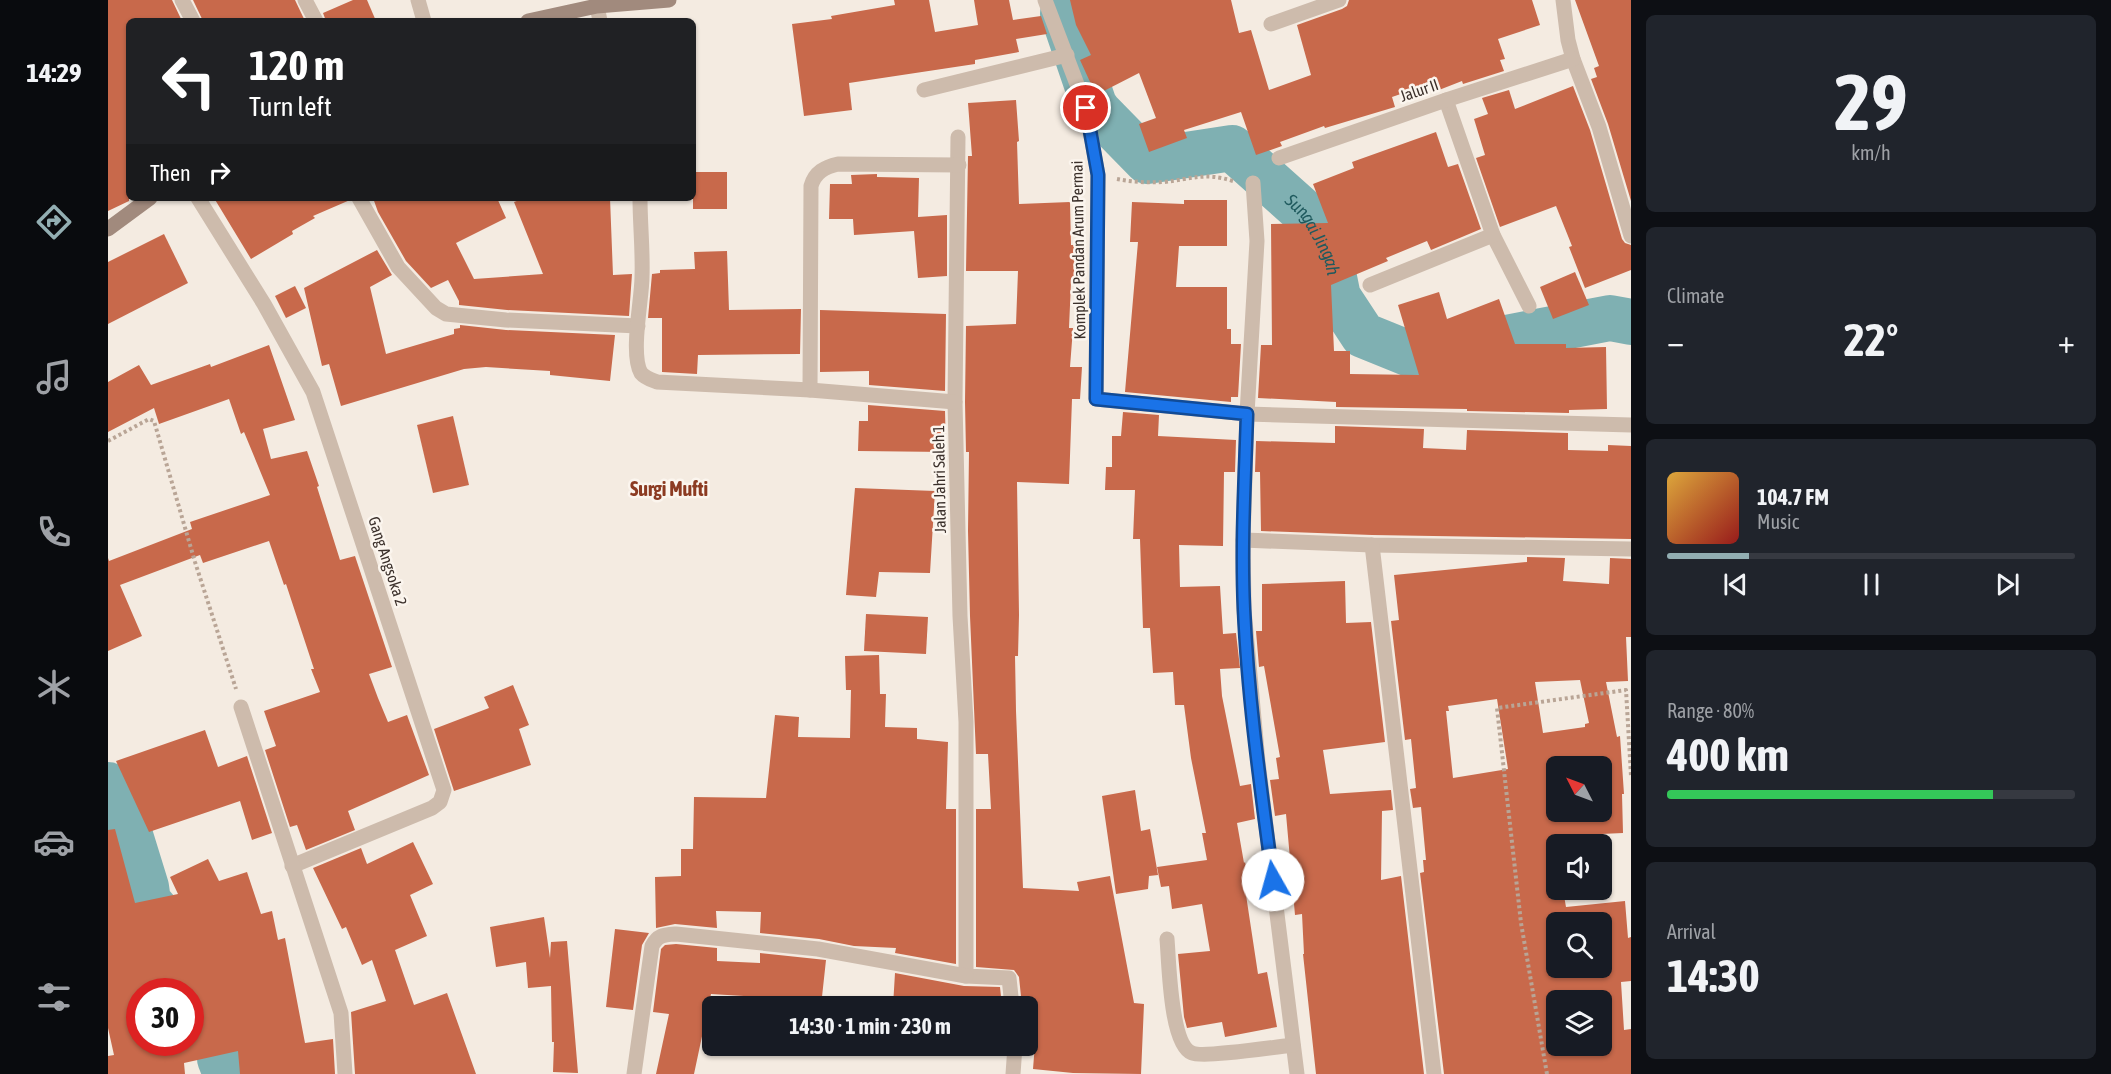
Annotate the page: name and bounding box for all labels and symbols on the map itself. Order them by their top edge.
street label: Jalur II [1397,75,1441,105]
pin [1060,82,1111,133]
street label: Komplek Pandan Arum Permai [1067,160,1090,340]
water label: Sungai Jingah [1280,189,1344,277]
street label: Jalan Jahri Saleh 1 [929,425,949,533]
district label: Surgi Mufti [630,477,708,500]
street label: Gang Angsoka 2 [364,514,411,608]
north arrow [1546,756,1612,822]
position arrow [1241,848,1305,912]
speed limit sign: 30 [126,978,204,1056]

